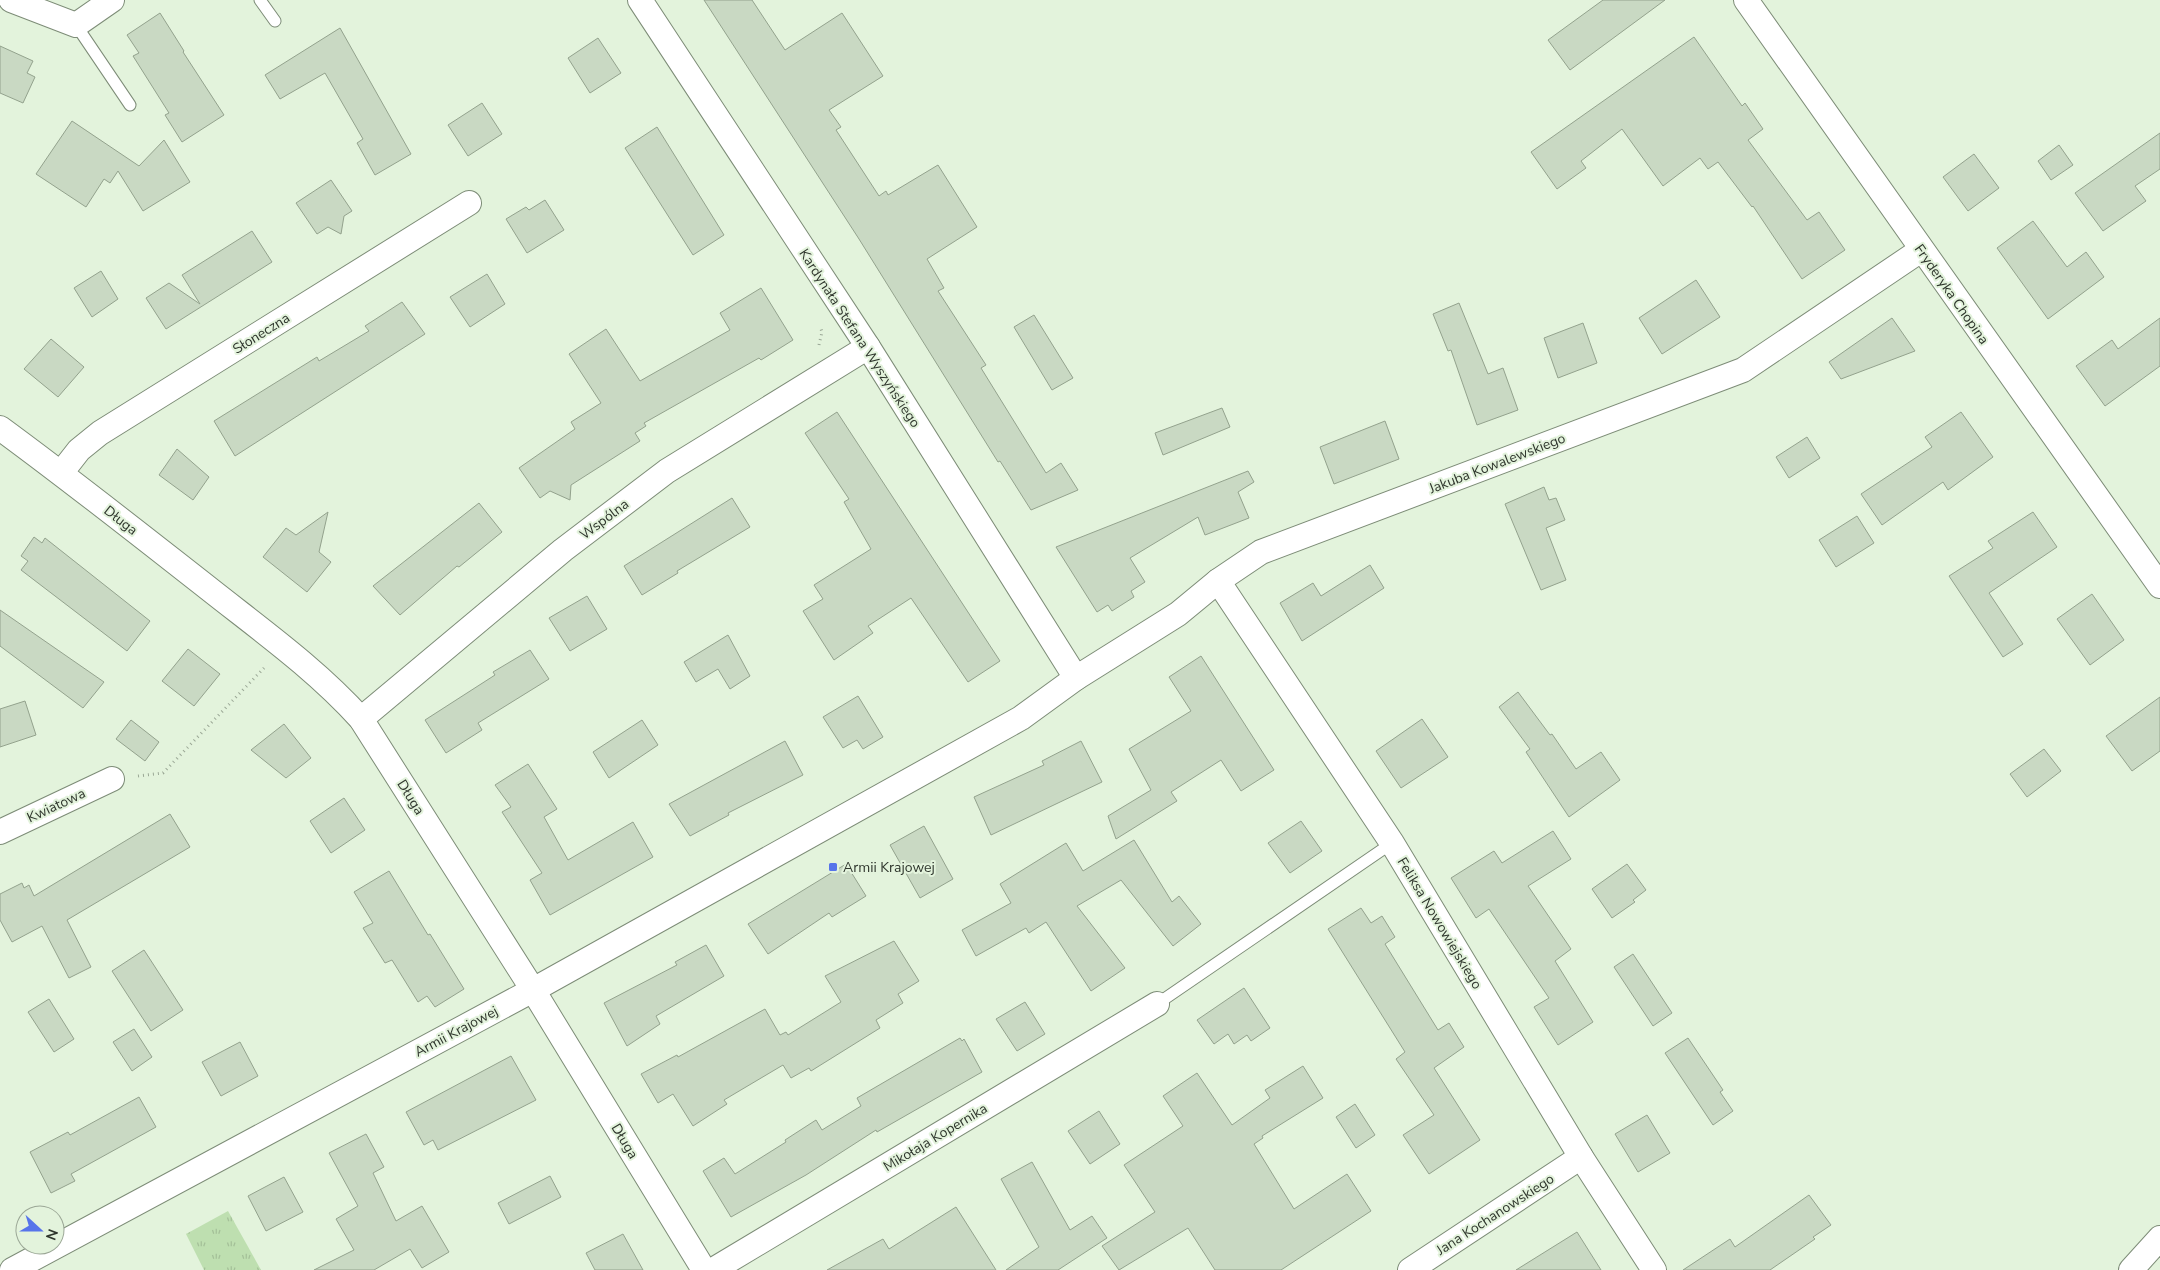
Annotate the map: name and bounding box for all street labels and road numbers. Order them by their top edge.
street label: Fryderyka Chopina [1910,240,1993,348]
street label: Kardynała Stefana Wyszyńskiego [795,245,925,431]
street label: Słoneczna [229,308,294,358]
street label: Jakuba Kowalewskiego [1425,429,1568,499]
street label: Wspólna [576,495,633,544]
street label: Długa [100,501,142,540]
street label: Długa [392,776,429,818]
street label: Kwiatowa [24,784,88,827]
street label: Feliksa Nowowiejskiego [1393,854,1487,993]
street label: Armii Krajowej [411,1001,501,1061]
street label: Mikołaja Kopernika [880,1099,991,1176]
street label: Długa [607,1120,643,1162]
street label: Jana Kochanowskiego [1432,1169,1558,1260]

